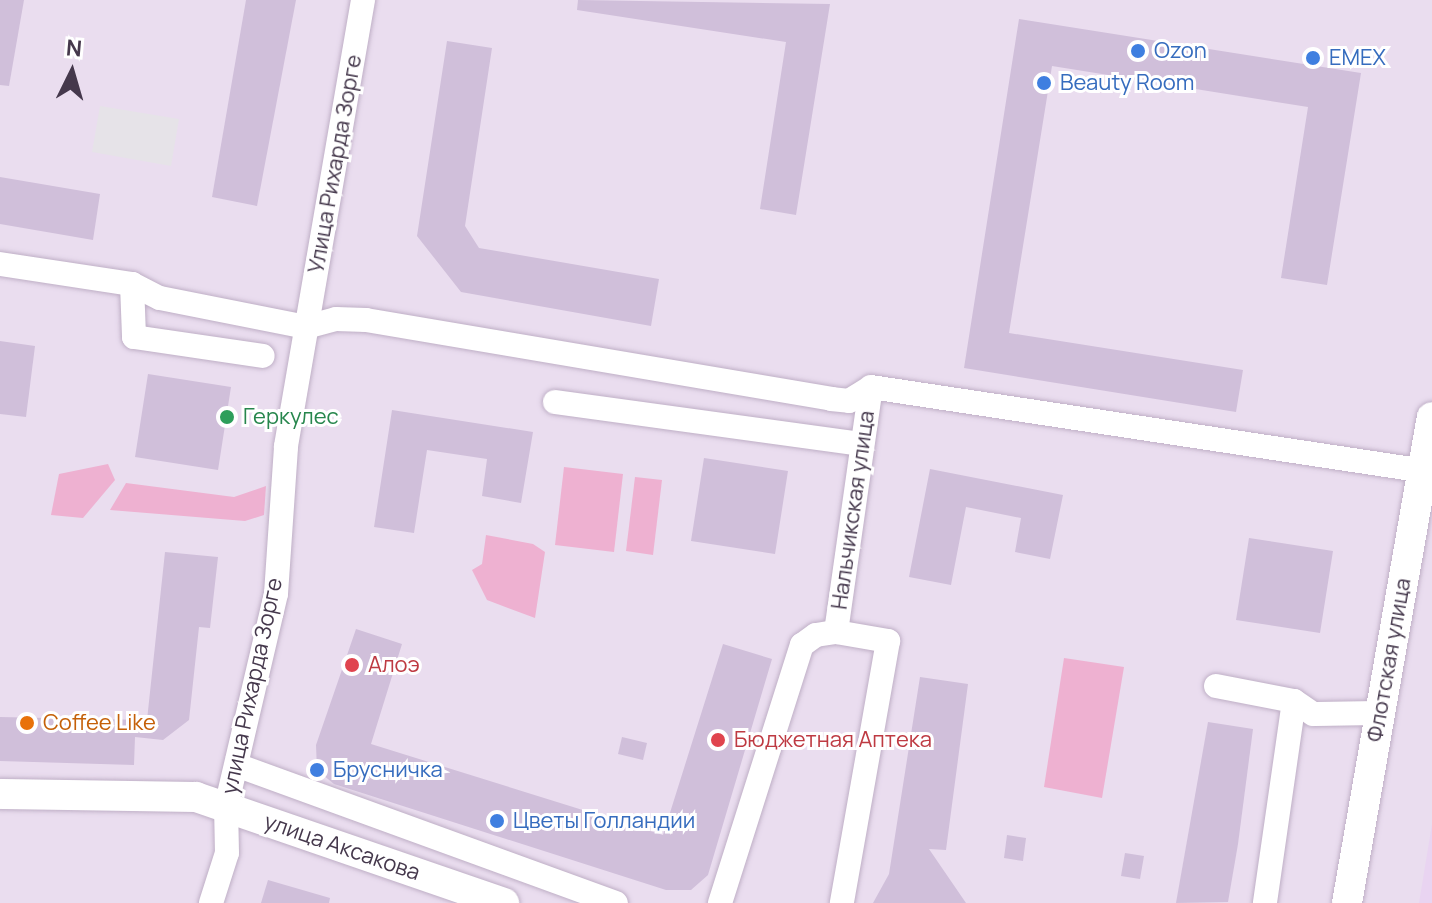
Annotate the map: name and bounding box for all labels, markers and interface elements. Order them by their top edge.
north arrow [32,32,112,112]
text: N [65,32,83,64]
place label: Ozon [1154,38,1207,64]
marker: Ozon [1129,42,1147,60]
place label: EMEX [1329,45,1386,71]
marker: EMEX [1304,49,1322,67]
street label: Улица Рихарда Зорге [303,53,367,275]
place label: Beauty Room [1060,70,1194,96]
marker: Beauty Room [1035,74,1053,92]
place label: Геркулес [243,404,339,430]
marker: Геркулес [218,408,236,426]
street label: Нальчикская улица [826,409,880,611]
street label: улица Рихарда Зорге [216,575,288,797]
street label: Флотская улица [1362,576,1416,744]
place label: Алоэ [368,652,420,678]
marker: Алоэ [343,656,361,674]
place label: Coffee Like [43,710,156,736]
marker: Coffee Like [18,714,36,732]
place label: Бюджетная Аптека [734,727,932,753]
marker: Бюджетная Аптека [709,731,727,749]
place label: Брусничка [333,757,443,783]
marker: Брусничка [308,761,326,779]
street label: улица Аксакова [261,808,423,886]
place label: Цветы Голландии [513,808,695,834]
marker: Цветы Голландии [488,812,506,830]

